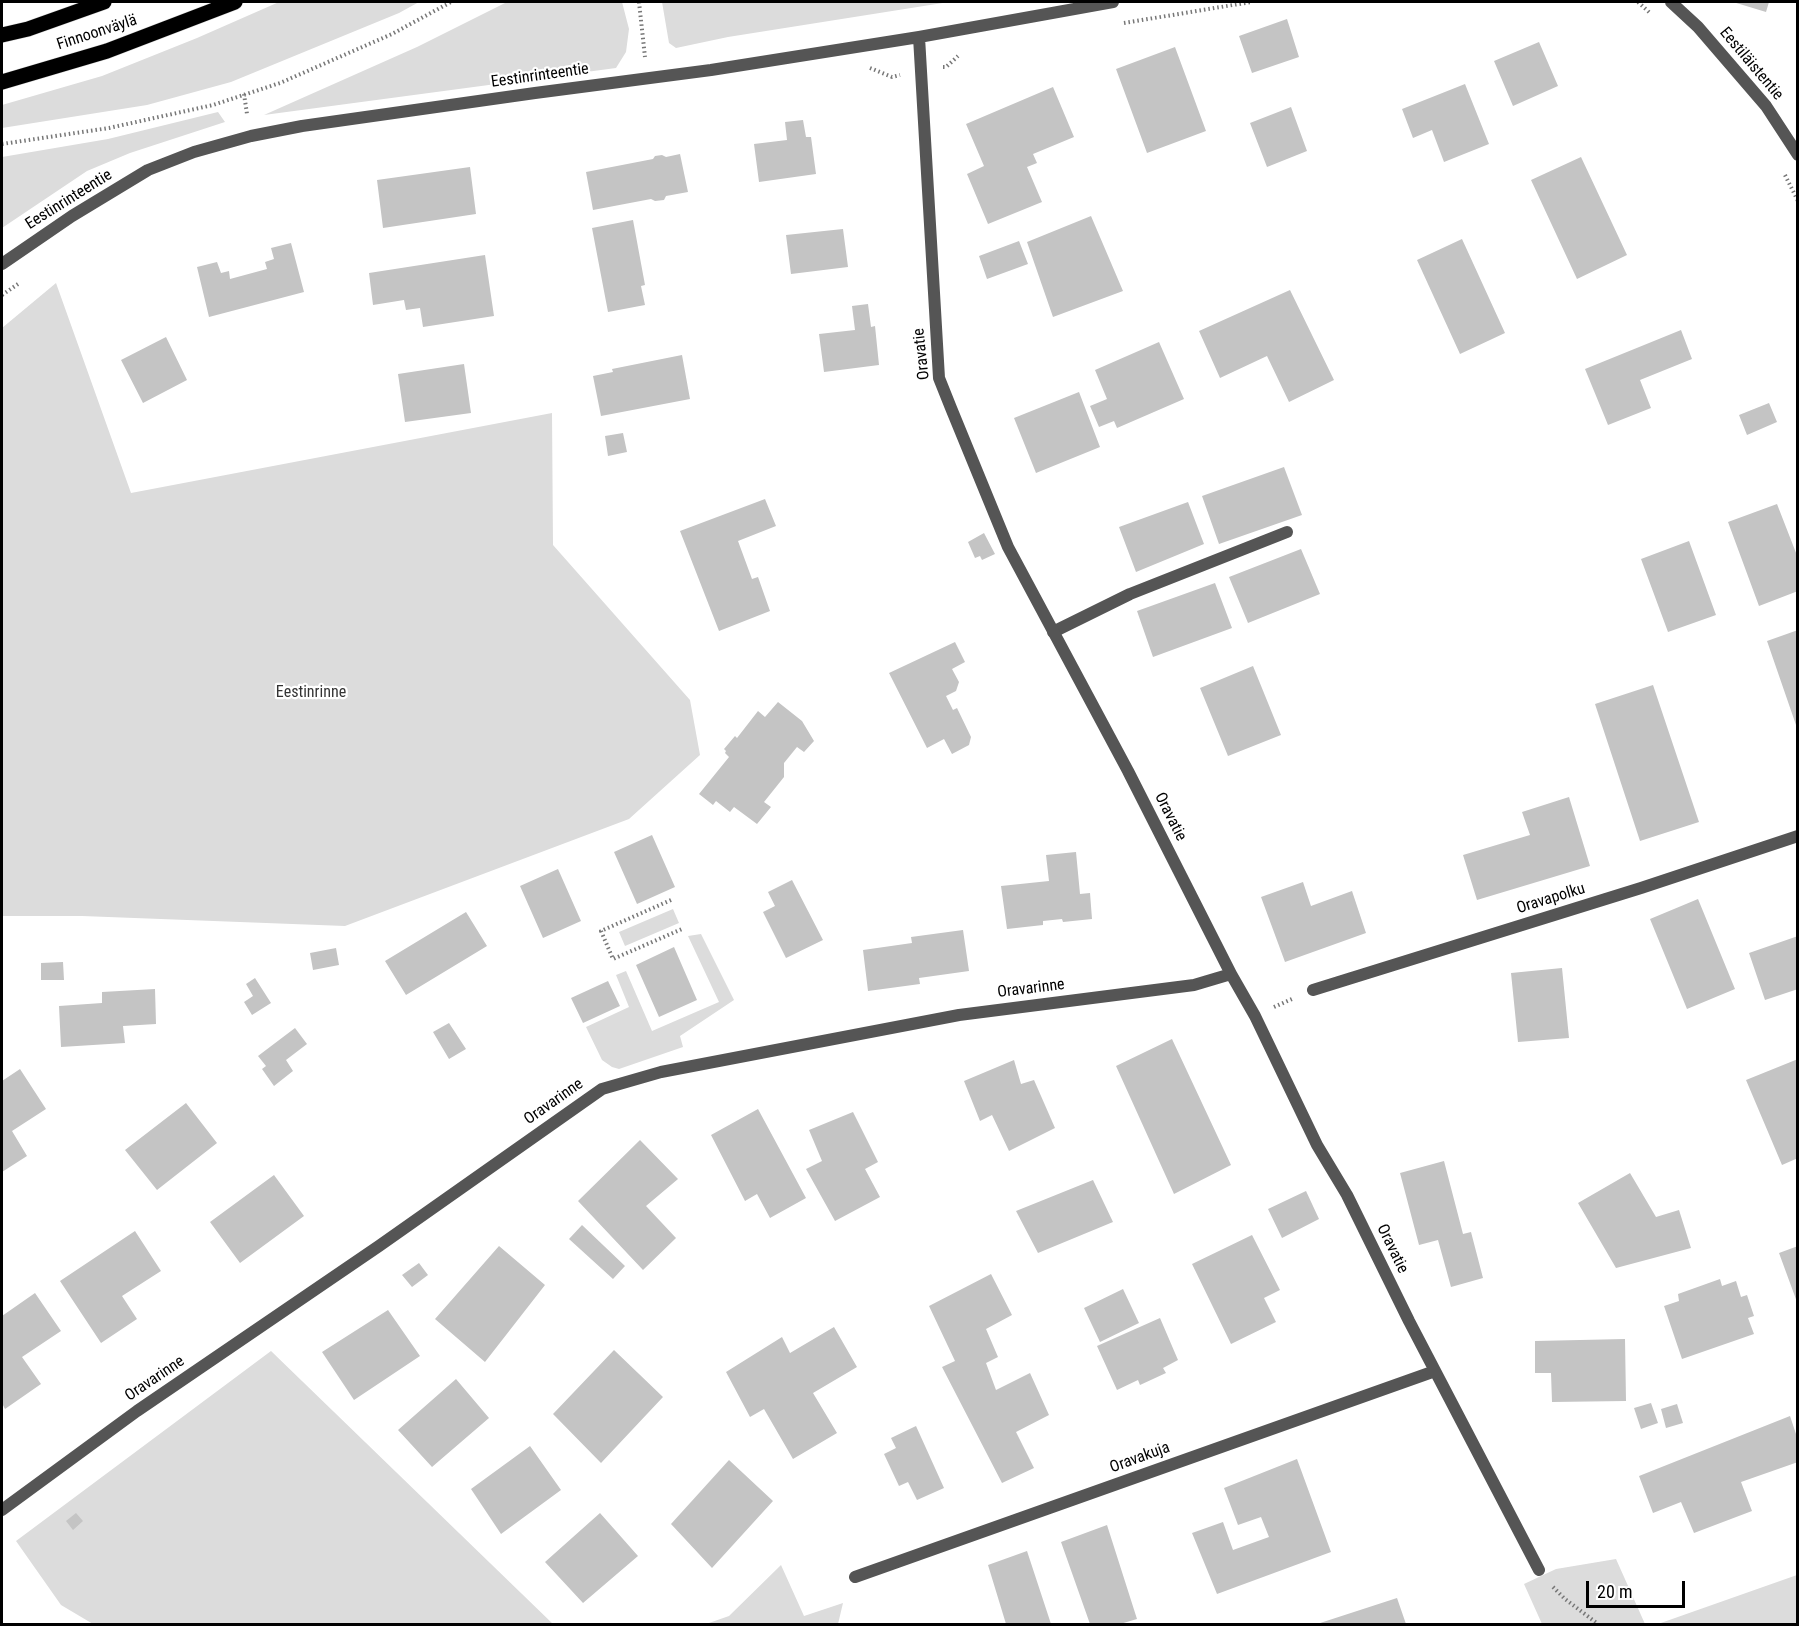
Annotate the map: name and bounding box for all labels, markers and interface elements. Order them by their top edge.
street label: Finnoonväylä [55,11,139,55]
street label: Eestiläistentie [1715,24,1787,104]
street label: Eestinrinteentie [490,60,590,92]
street label: Eestinrinteentie [22,166,116,234]
street label: Oravatie [910,327,934,381]
park label: Eestinrinne [276,683,346,703]
street label: Oravatie [1150,789,1190,845]
street label: Oravapolku [1514,879,1588,919]
street label: Oravarinne [996,975,1066,1003]
street label: Oravarinne [521,1075,587,1129]
street label: Oravatie [1372,1221,1412,1277]
street label: Oravarinne [122,1352,188,1406]
street label: Oravakuja [1107,1438,1173,1478]
scale bar [1589,1569,1688,1607]
text: 20 m [1597,1581,1632,1602]

